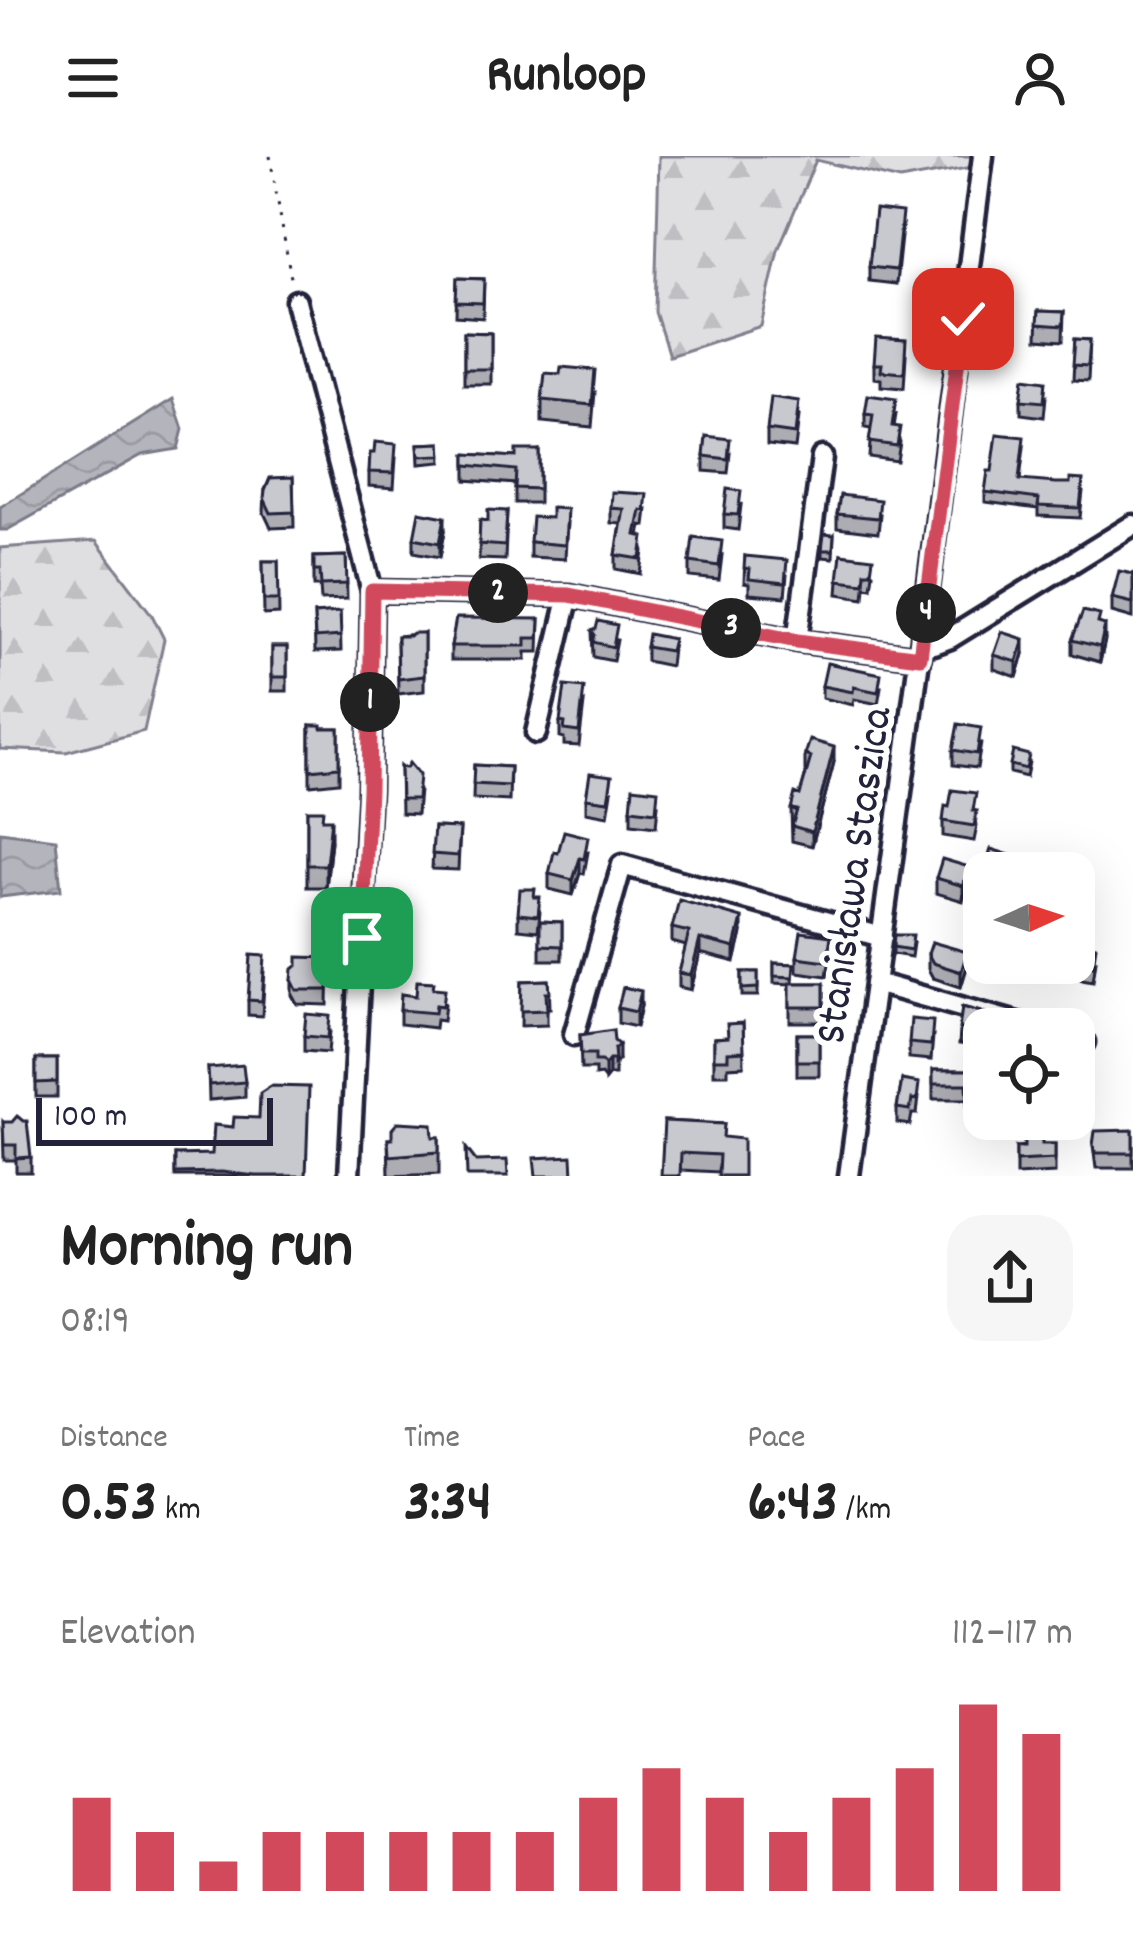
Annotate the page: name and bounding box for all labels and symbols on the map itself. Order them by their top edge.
pin [912,268,1014,370]
pin: 2 [468,563,528,623]
pin: 4 [896,583,956,643]
pin: 3 [701,598,761,658]
pin: 1 [340,672,400,732]
street label: Stanisława Staszica [802,703,912,1048]
north arrow [963,852,1095,984]
pin [311,887,413,989]
scale bar [36,1092,273,1145]

